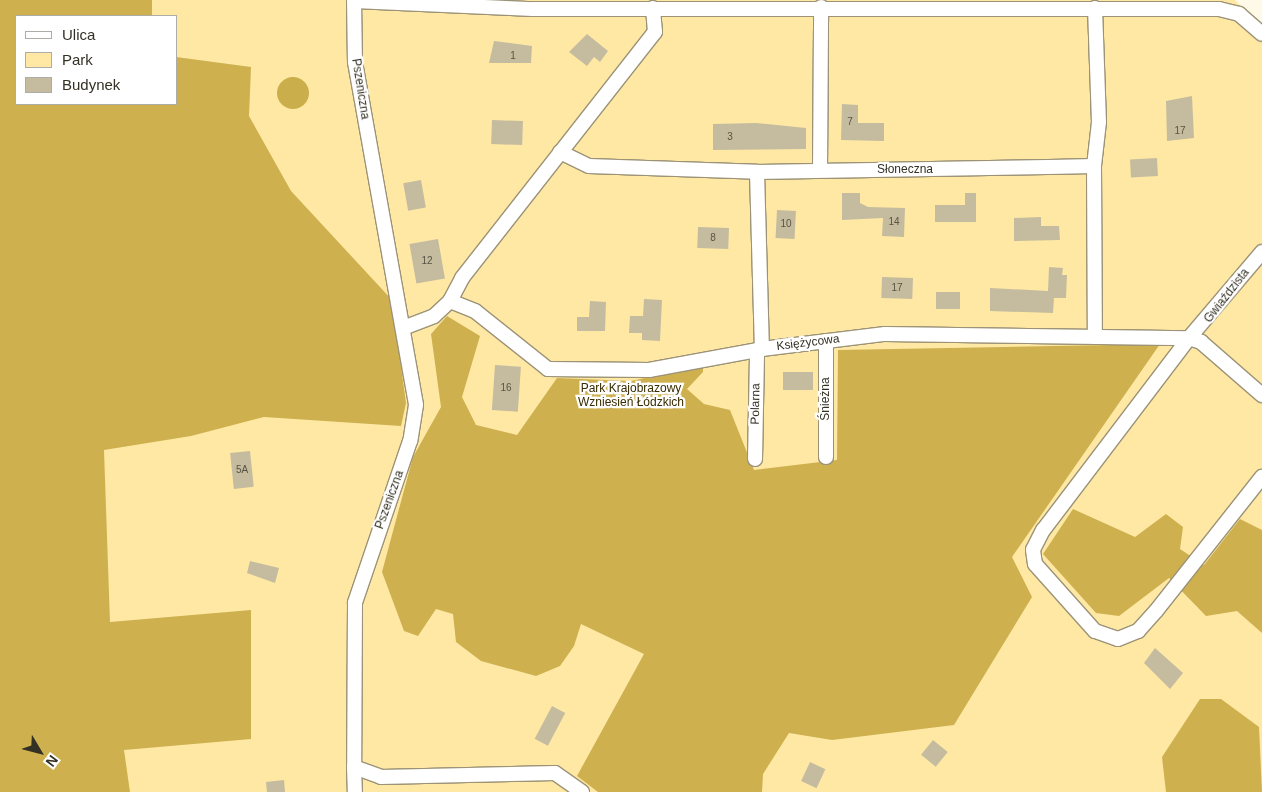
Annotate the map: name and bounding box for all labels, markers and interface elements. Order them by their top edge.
legend [15,15,178,105]
text: Ulica [62,26,95,43]
house number: 1 [510,50,516,62]
text: Park [62,51,93,68]
street label: Pszeniczna [348,58,372,120]
text: Budynek [62,76,120,93]
house number: 7 [847,116,853,128]
house number: 17 [1174,125,1186,137]
house number: 3 [727,131,733,143]
street label: Słoneczna [877,163,933,177]
house number: 14 [888,216,900,228]
house number: 10 [780,218,792,230]
house number: 8 [710,232,716,244]
house number: 12 [421,255,433,267]
street label: Gwiaździsta [1201,266,1253,326]
house number: 17 [891,282,903,294]
street label: Księżycowa [776,332,840,354]
street label: Śnieżna [819,377,833,421]
house number: 16 [500,382,512,394]
park label: Park Krajobrazowy Wzniesień Łódzkich [578,382,684,410]
street label: Polarna [748,383,764,425]
house number: 5A [236,464,248,476]
street label: Pszeniczna [373,469,407,531]
north arrow [15,727,65,777]
text: N [43,752,61,770]

